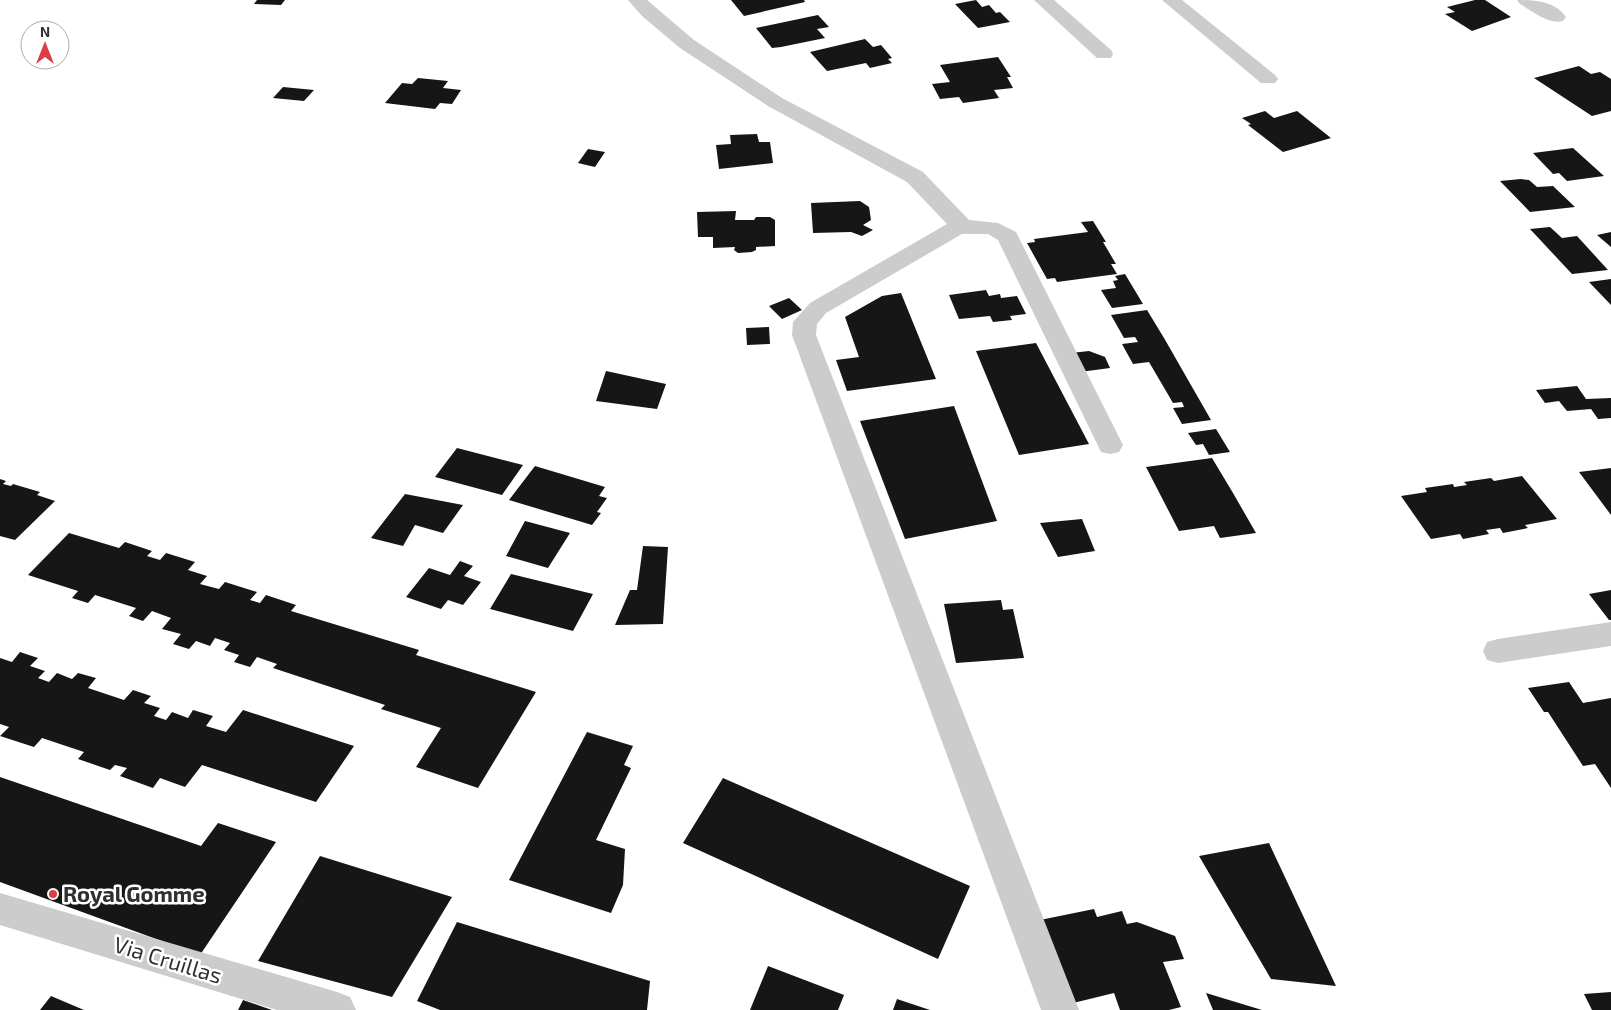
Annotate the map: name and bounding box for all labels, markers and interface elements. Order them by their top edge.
north arrow [20,20,70,70]
text: N [40,23,50,40]
place label: Royal Gomme [63,880,205,907]
marker: Royal Gomme [47,888,59,900]
street label: Via Cruillas [111,930,225,988]

